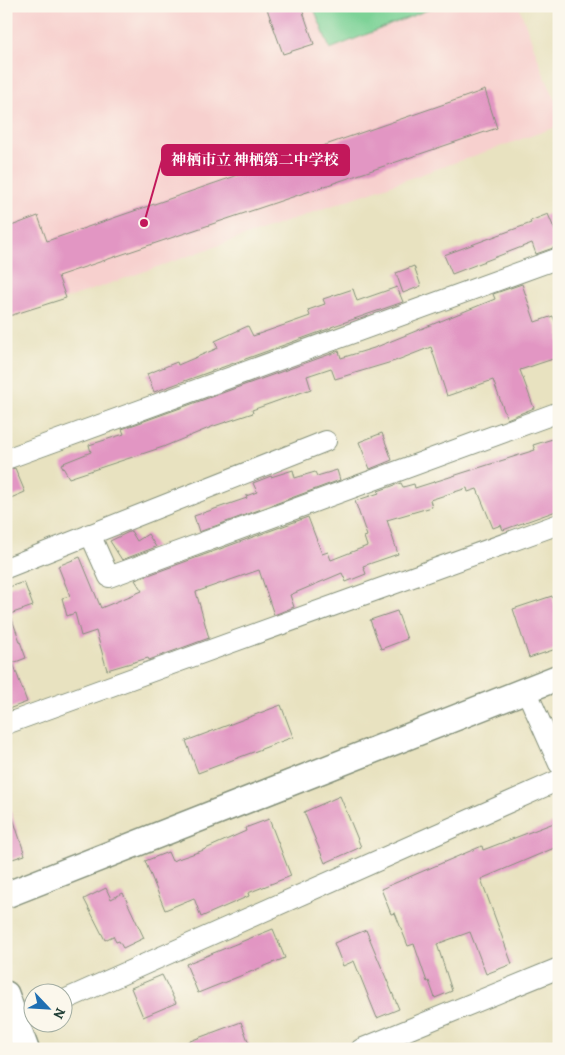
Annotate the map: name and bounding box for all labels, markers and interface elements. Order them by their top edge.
callout: 神栖市立 神栖第二中学校 [162,145,349,175]
text: 神栖市立 神栖第二中学校 [171,150,339,170]
north arrow [22,982,72,1032]
text: N [49,1005,70,1022]

